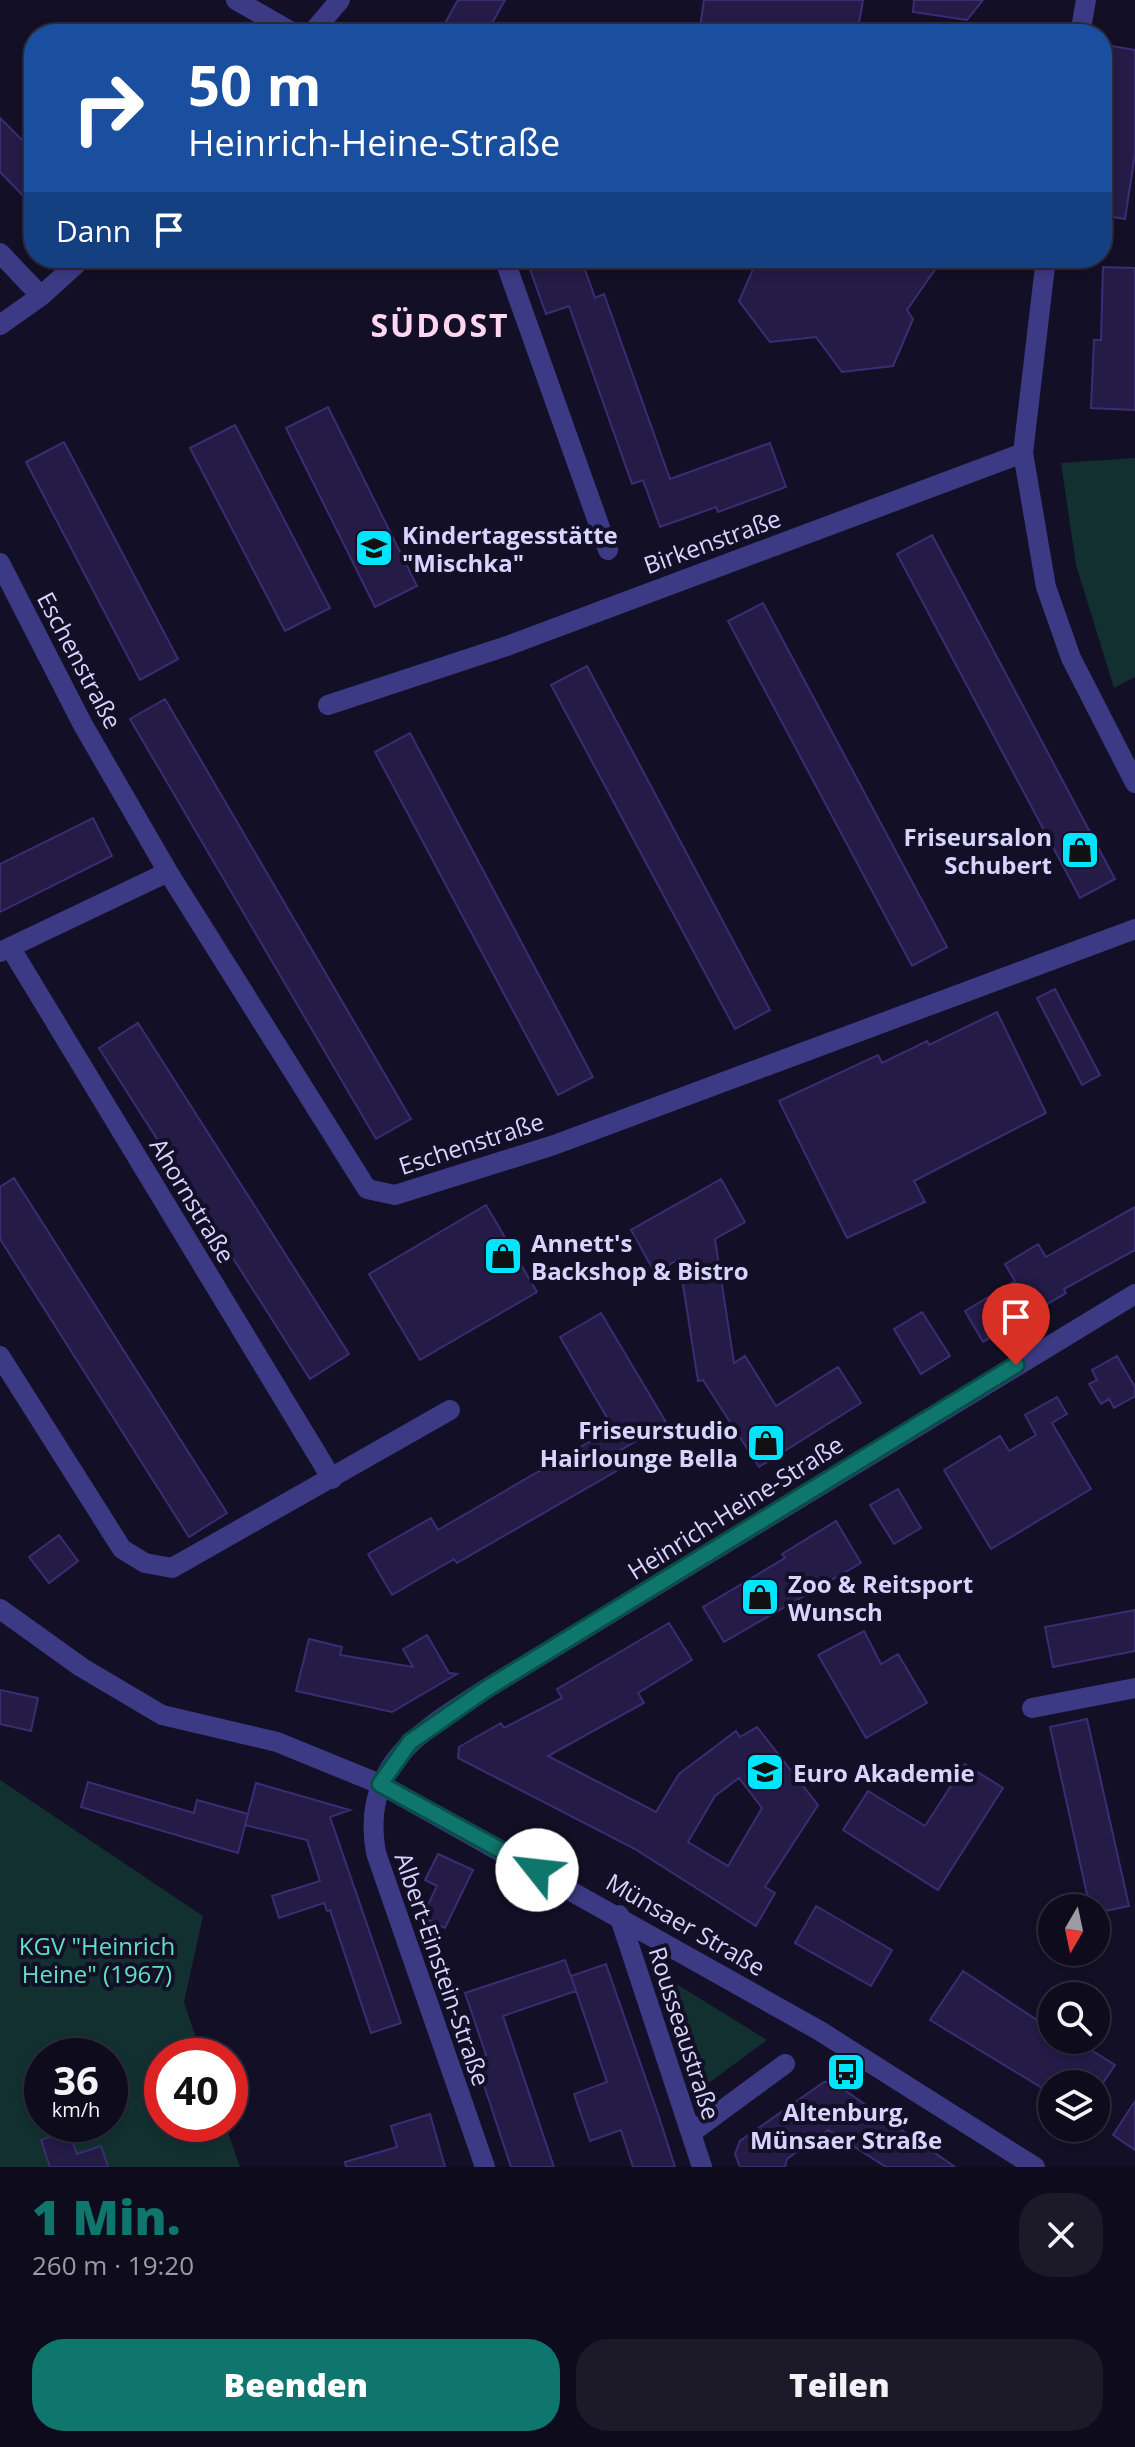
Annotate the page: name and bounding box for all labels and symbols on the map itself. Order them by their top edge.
district label: SÜDOST [370,303,510,346]
street label: Birkenstraße [639,501,785,581]
place label: Kindertagesstätte "Mischka" [402,518,618,579]
school or university icon: Kindertagesstätte "Mischka" [353,527,395,569]
street label: Eschenstraße [30,586,130,734]
place label: Friseursalon Schubert [903,820,1052,881]
shop icon: Friseursalon Schubert [1059,829,1101,871]
street label: Eschenstraße [394,1104,548,1182]
street label: Ahornstraße [143,1131,243,1269]
place label: Annett's Backshop & Bistro [531,1226,749,1287]
shop icon: Annett's Backshop & Bistro [482,1235,524,1277]
pin [982,1283,1050,1365]
place label: Friseurstudio Hairlounge Bella [540,1413,738,1474]
shop icon: Friseurstudio Hairlounge Bella [745,1422,787,1464]
street label: Heinrich-Heine-Straße [621,1427,849,1587]
place label: Zoo & Reitsport Wunsch [788,1567,973,1628]
shop icon: Zoo & Reitsport Wunsch [739,1576,781,1618]
school or university icon: Euro Akademie [744,1751,786,1793]
place label: Euro Akademie [793,1756,975,1789]
position arrow [495,1828,579,1912]
street label: Albert-Einstein-Straße [388,1848,498,2090]
street label: Münsaer Straße [600,1865,772,1983]
north arrow [1038,1894,1110,1966]
park label: KGV "Heinrich Heine" (1967) [19,1929,175,1990]
street label: Rousseaustraße [642,1942,728,2124]
speed limit sign: 40 [144,2038,248,2142]
bus stop icon: Altenburg, Münsaer Straße [825,2051,867,2093]
place label: Altenburg, Münsaer Straße [750,2095,942,2156]

